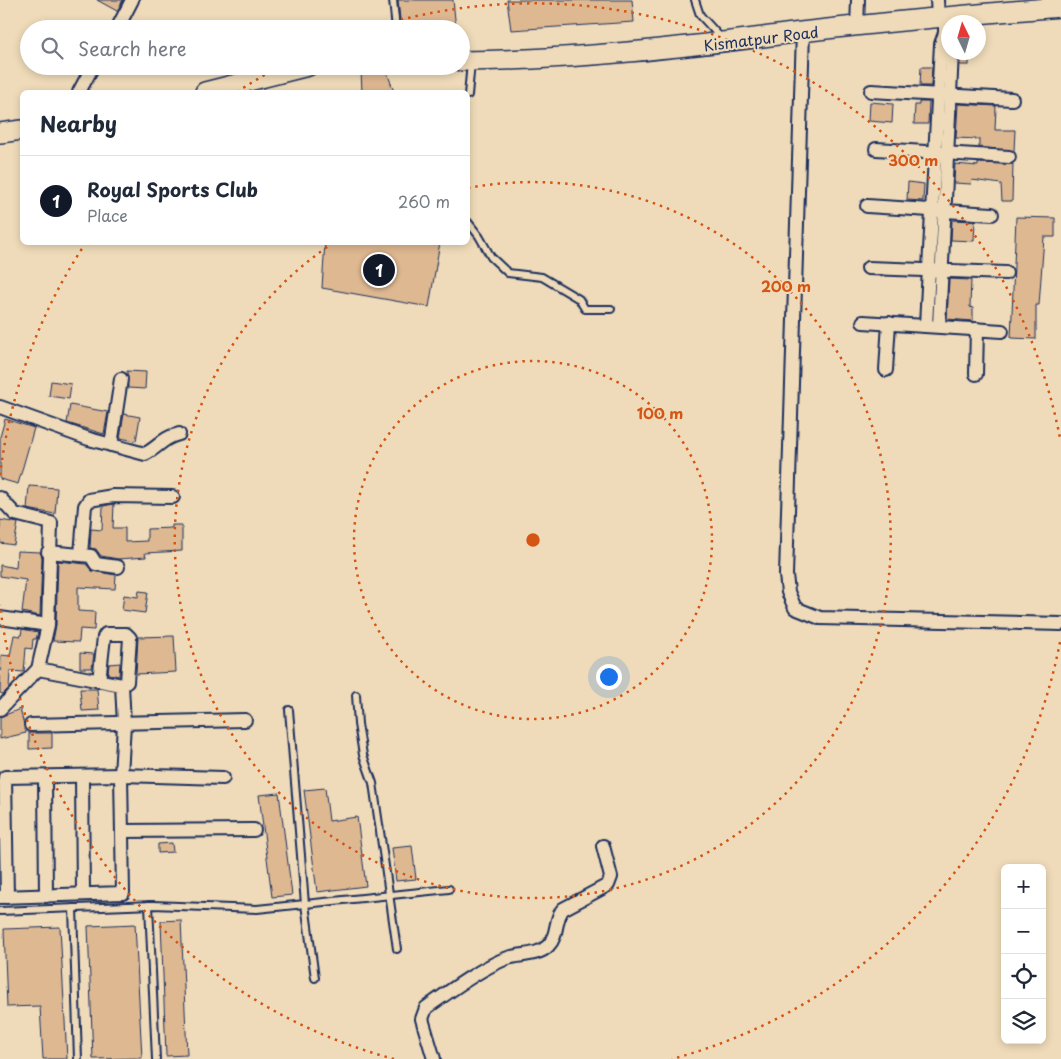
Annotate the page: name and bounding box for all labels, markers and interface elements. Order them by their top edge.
north arrow [941,15,986,60]
search box [20,20,470,75]
street label: Kismatpur Road [702,20,820,56]
icon: search [38,34,66,62]
text: Search here [78,34,187,62]
text: Nearby [40,107,117,139]
text: 300 m [888,148,938,171]
text: Royal Sports Club [87,175,258,203]
text: 1 [52,189,60,213]
text: 260 m [398,189,450,213]
text: Place [87,203,128,227]
pin: 1 [363,251,395,289]
text: 200 m [761,274,811,297]
text: 100 m [637,401,683,424]
centre of rings [524,531,542,549]
your location [596,664,622,690]
map controls [1001,864,1046,1044]
button: + [1001,864,1046,909]
button: − [1001,909,1046,954]
button: locate [1001,954,1046,999]
button: layers [1001,999,1046,1044]

